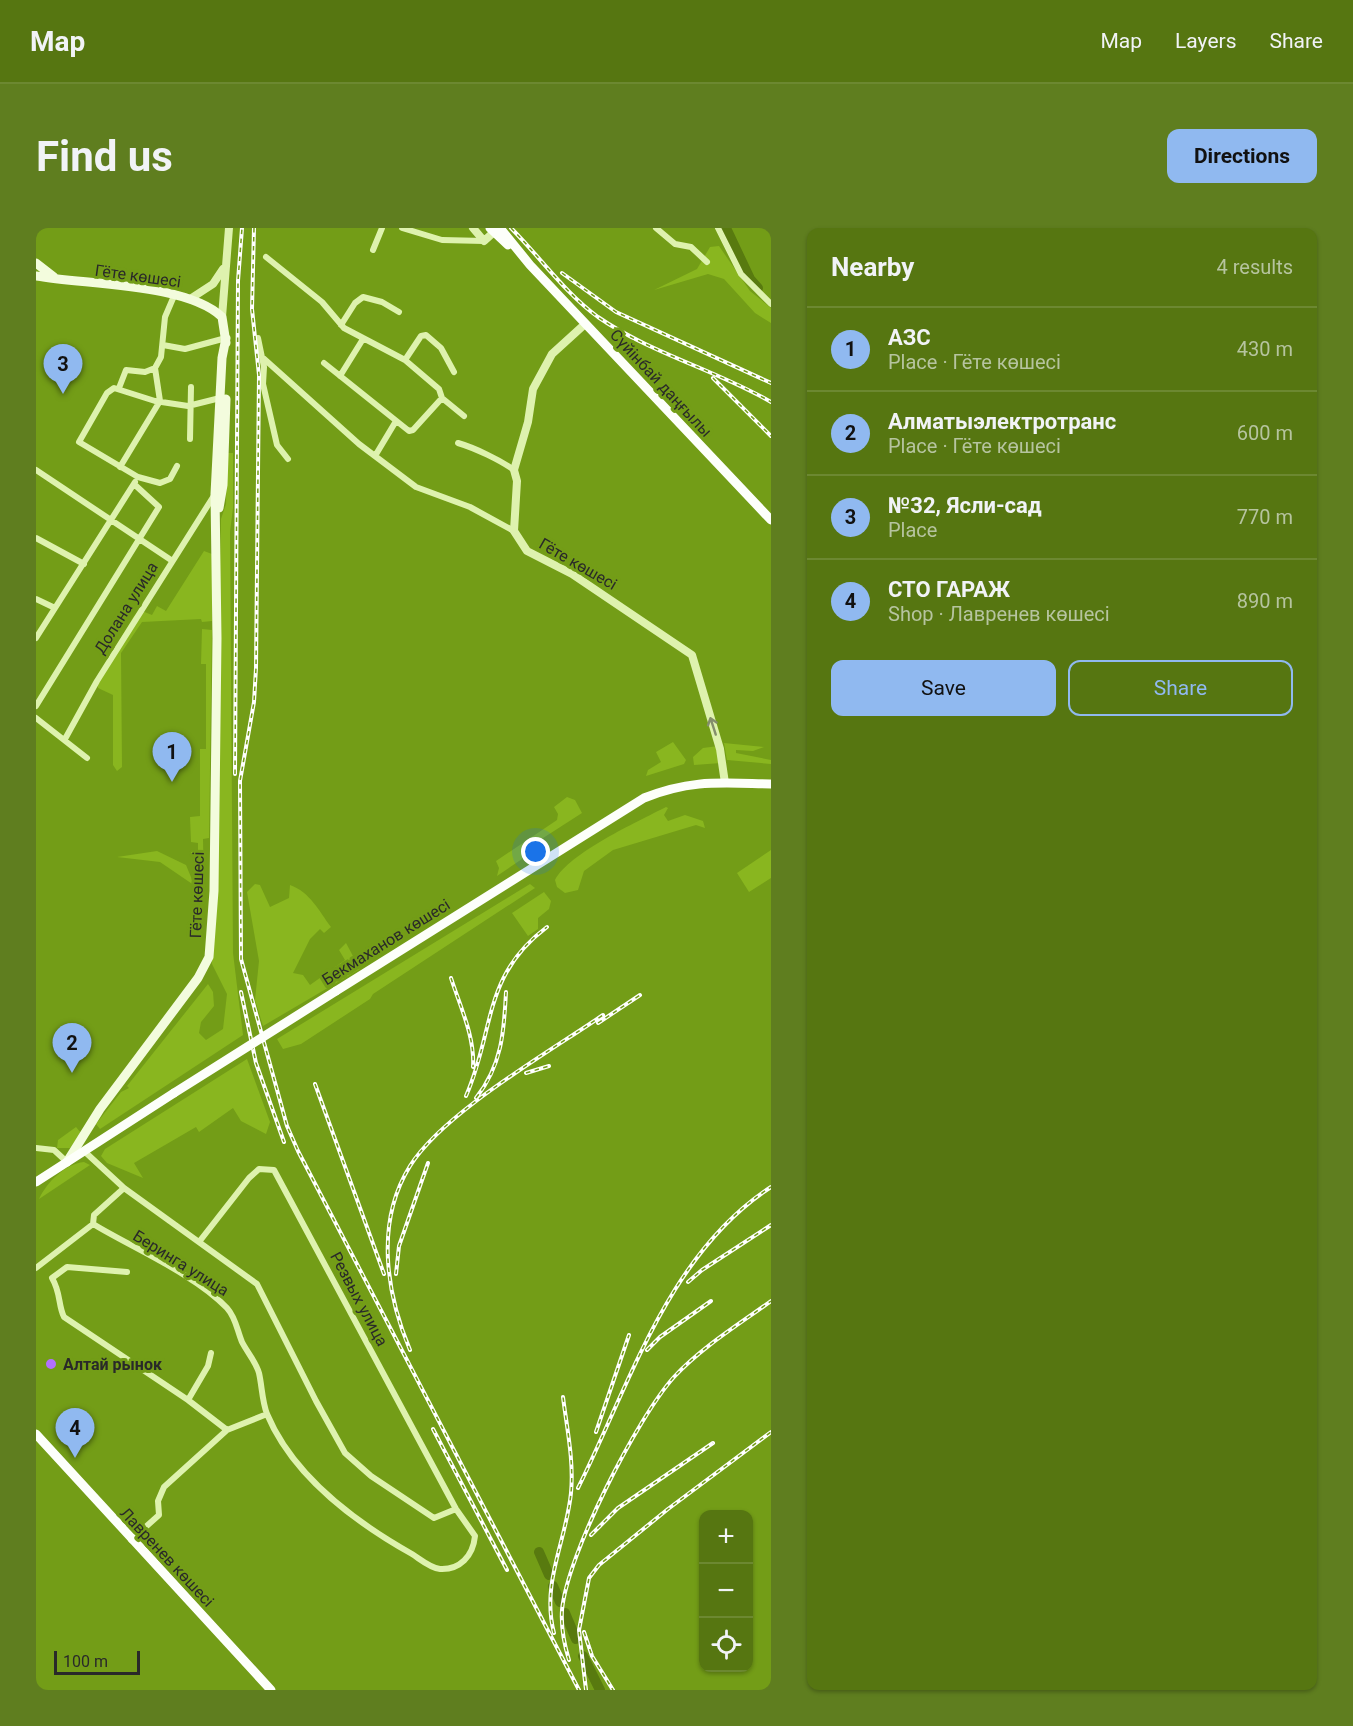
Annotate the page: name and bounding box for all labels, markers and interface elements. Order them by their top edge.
text: Map [30,25,85,58]
text: Map [1100,29,1142,53]
text: Layers [1175,29,1236,53]
text: Share [1269,29,1323,53]
button: Directions [1167,129,1317,183]
text: Find us [36,132,173,181]
text: Nearby [831,252,914,282]
text: 4 results [1217,255,1293,279]
street label: Гёте көшесі [94,261,182,291]
street label: Сүйінбай даңғылы [606,325,716,441]
text: АЗС [888,325,931,350]
text: 1 [845,337,856,361]
text: 430 m [1237,337,1293,361]
pin: 3 [44,344,82,394]
text: Place · Гёте көшесі [888,350,1061,374]
text: Алматыэлектротранс [888,409,1116,434]
text: 2 [845,421,856,445]
text: 600 m [1237,421,1293,445]
text: Place · Гёте көшесі [888,434,1061,458]
text: №32, Ясли-сад [888,493,1042,518]
text: 3 [845,505,856,529]
text: 770 m [1237,505,1293,529]
text: Place [888,518,937,542]
street label: Гёте көшесі [536,534,620,594]
street label: Долана улица [90,559,162,657]
text: СТО ГАРАЖ [888,577,1010,602]
text: 4 [845,589,856,613]
text: 890 m [1237,589,1293,613]
text: Shop · Лавренев көшесі [888,602,1110,626]
button: Save [831,660,1056,716]
button: Share [1068,660,1293,716]
one-way arrow [707,717,718,736]
pin: 1 [152,732,192,782]
your location [521,837,550,866]
street label: Гёте көшесі [186,851,208,939]
street label: Бекмаханов көшесі [319,895,453,989]
pin: 2 [52,1024,92,1073]
street label: Беринга улица [130,1226,232,1300]
street label: Резвых улица [326,1249,392,1349]
place label: Алтай рынок [63,1355,163,1374]
marker: Алтай рынок [44,1357,58,1371]
pin: 4 [56,1408,94,1458]
street label: Лавренев көшесі [116,1503,218,1611]
map controls [699,1510,753,1672]
button: + [699,1510,753,1564]
button: − [699,1564,753,1618]
button: locate [699,1618,753,1672]
scale bar [54,1648,140,1676]
text: 100 m [63,1652,108,1671]

